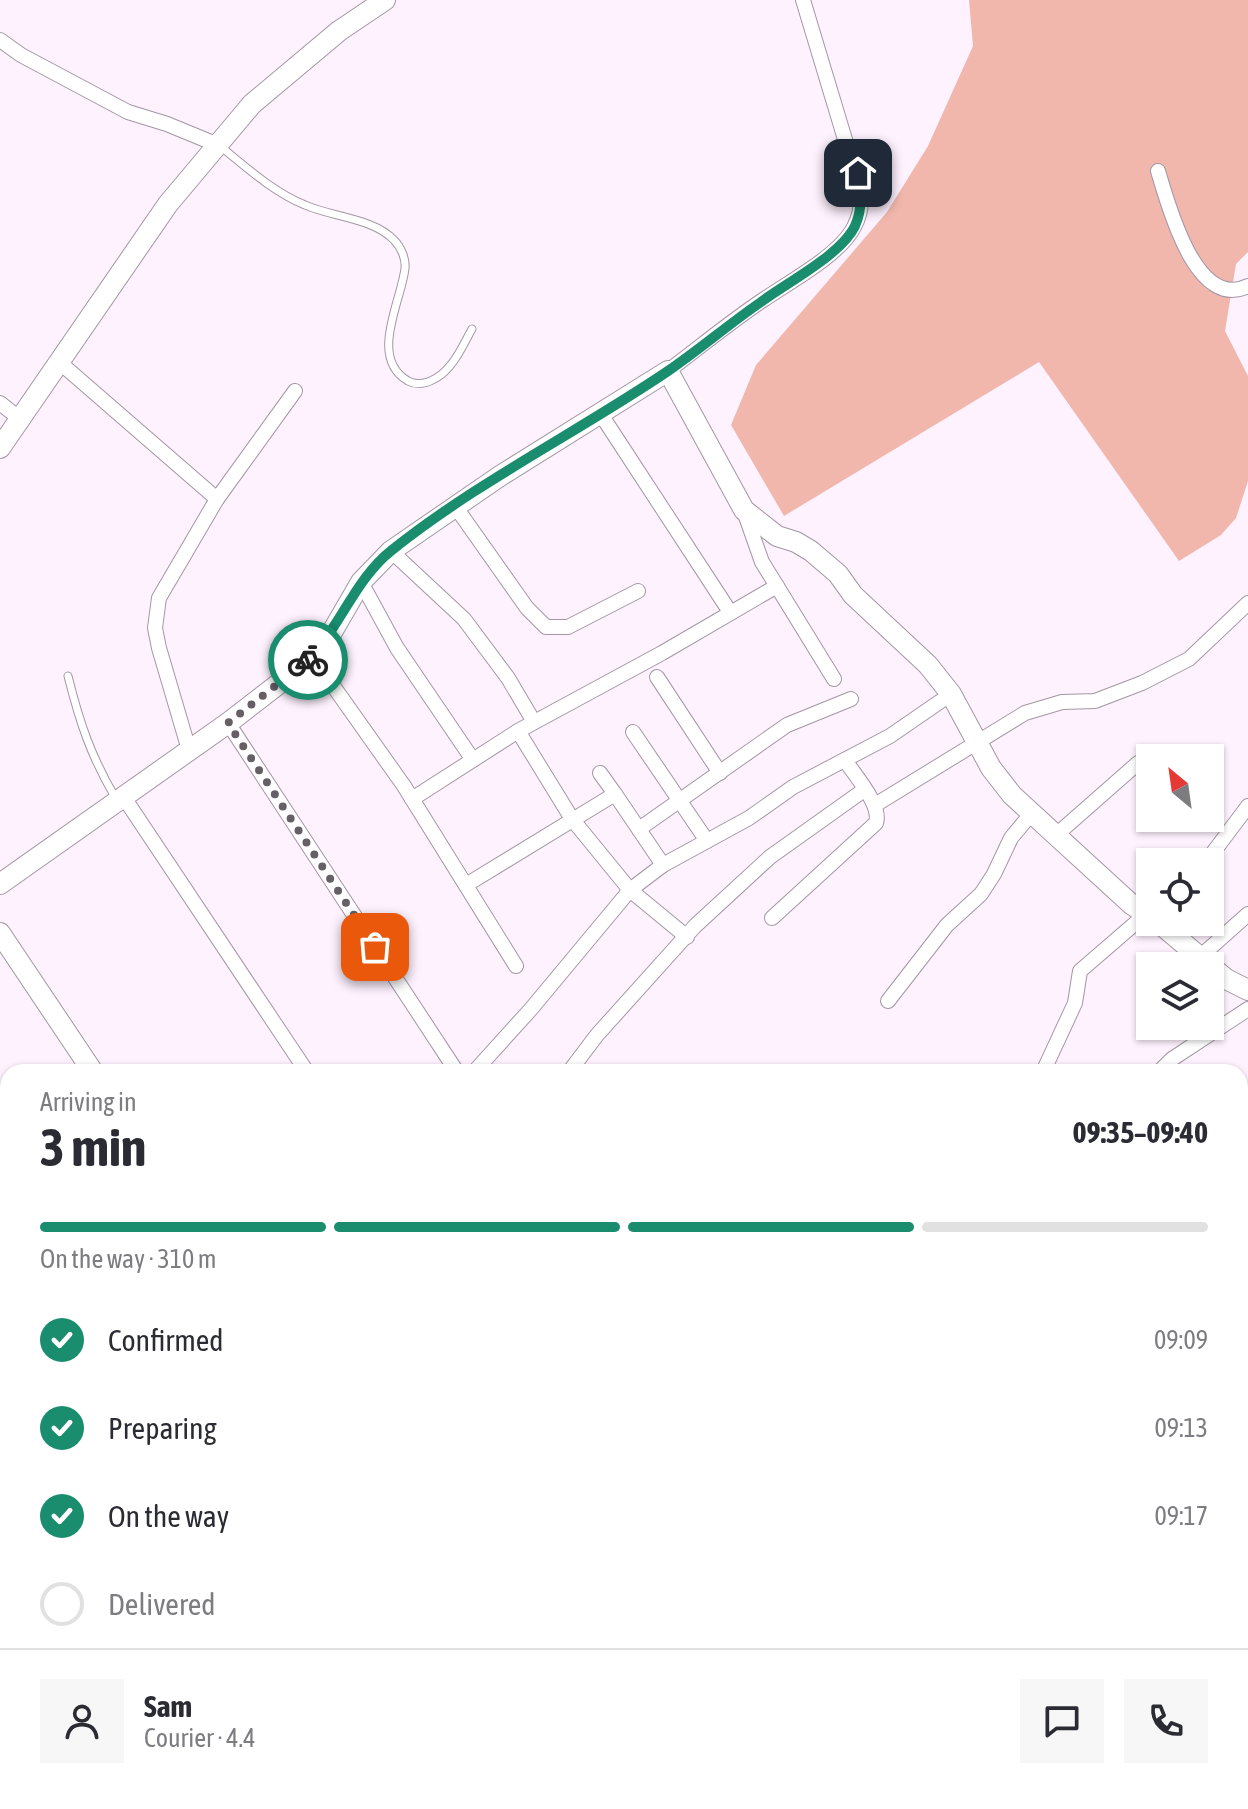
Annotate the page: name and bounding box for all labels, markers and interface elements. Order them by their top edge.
pin [824,139,892,207]
icon: home [836,151,880,195]
courier [268,620,348,700]
icon: bike [286,638,330,682]
north arrow [1136,744,1224,832]
map controls [1136,744,1224,1040]
button: locate [1136,848,1224,936]
pin [341,913,409,981]
icon: bag [353,925,397,969]
button: layers [1136,952,1224,1040]
text: Arriving in [40,1087,137,1117]
text: 09:35–09:40 [1073,1115,1208,1149]
text: 3 min [40,1117,146,1177]
text: On the way · 310 m [40,1244,217,1274]
icon: check [40,1318,84,1362]
text: Confirmed [108,1323,223,1357]
text: 09:09 [1154,1325,1208,1355]
icon: check [40,1406,84,1450]
text: Preparing [108,1411,217,1445]
text: 09:13 [1154,1413,1208,1443]
icon: check [40,1494,84,1538]
text: On the way [108,1499,229,1533]
text: 09:17 [1154,1501,1208,1531]
text: Delivered [108,1587,216,1621]
button: person [40,1679,124,1763]
button: chat [1020,1679,1104,1763]
button: phone [1124,1679,1208,1763]
text: Sam [144,1689,192,1723]
text: Courier · 4.4 [144,1723,255,1753]

